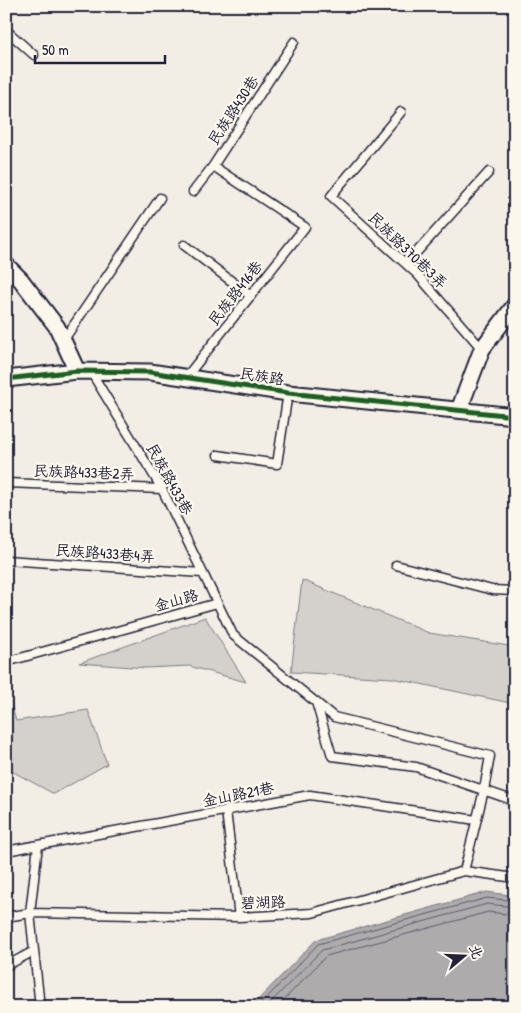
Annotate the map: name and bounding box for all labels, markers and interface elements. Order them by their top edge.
scale bar [35,32,165,64]
text: 50 m [42,39,69,60]
street label: 民族路430巷 [203,71,263,149]
street label: 民族路370巷3弄 [364,207,452,293]
street label: 民族路416巷 [203,256,267,330]
street label: 民族路 [238,362,286,390]
street label: 民族路433巷 [142,439,198,519]
street label: 民族路433巷2弄 [33,460,135,484]
street label: 民族路433巷4弄 [55,539,155,567]
street label: 金山路 [152,584,200,616]
street label: 金山路21巷 [200,777,276,811]
street label: 碧湖路 [240,891,286,913]
north arrow [438,930,488,980]
text: 北 [466,942,488,961]

